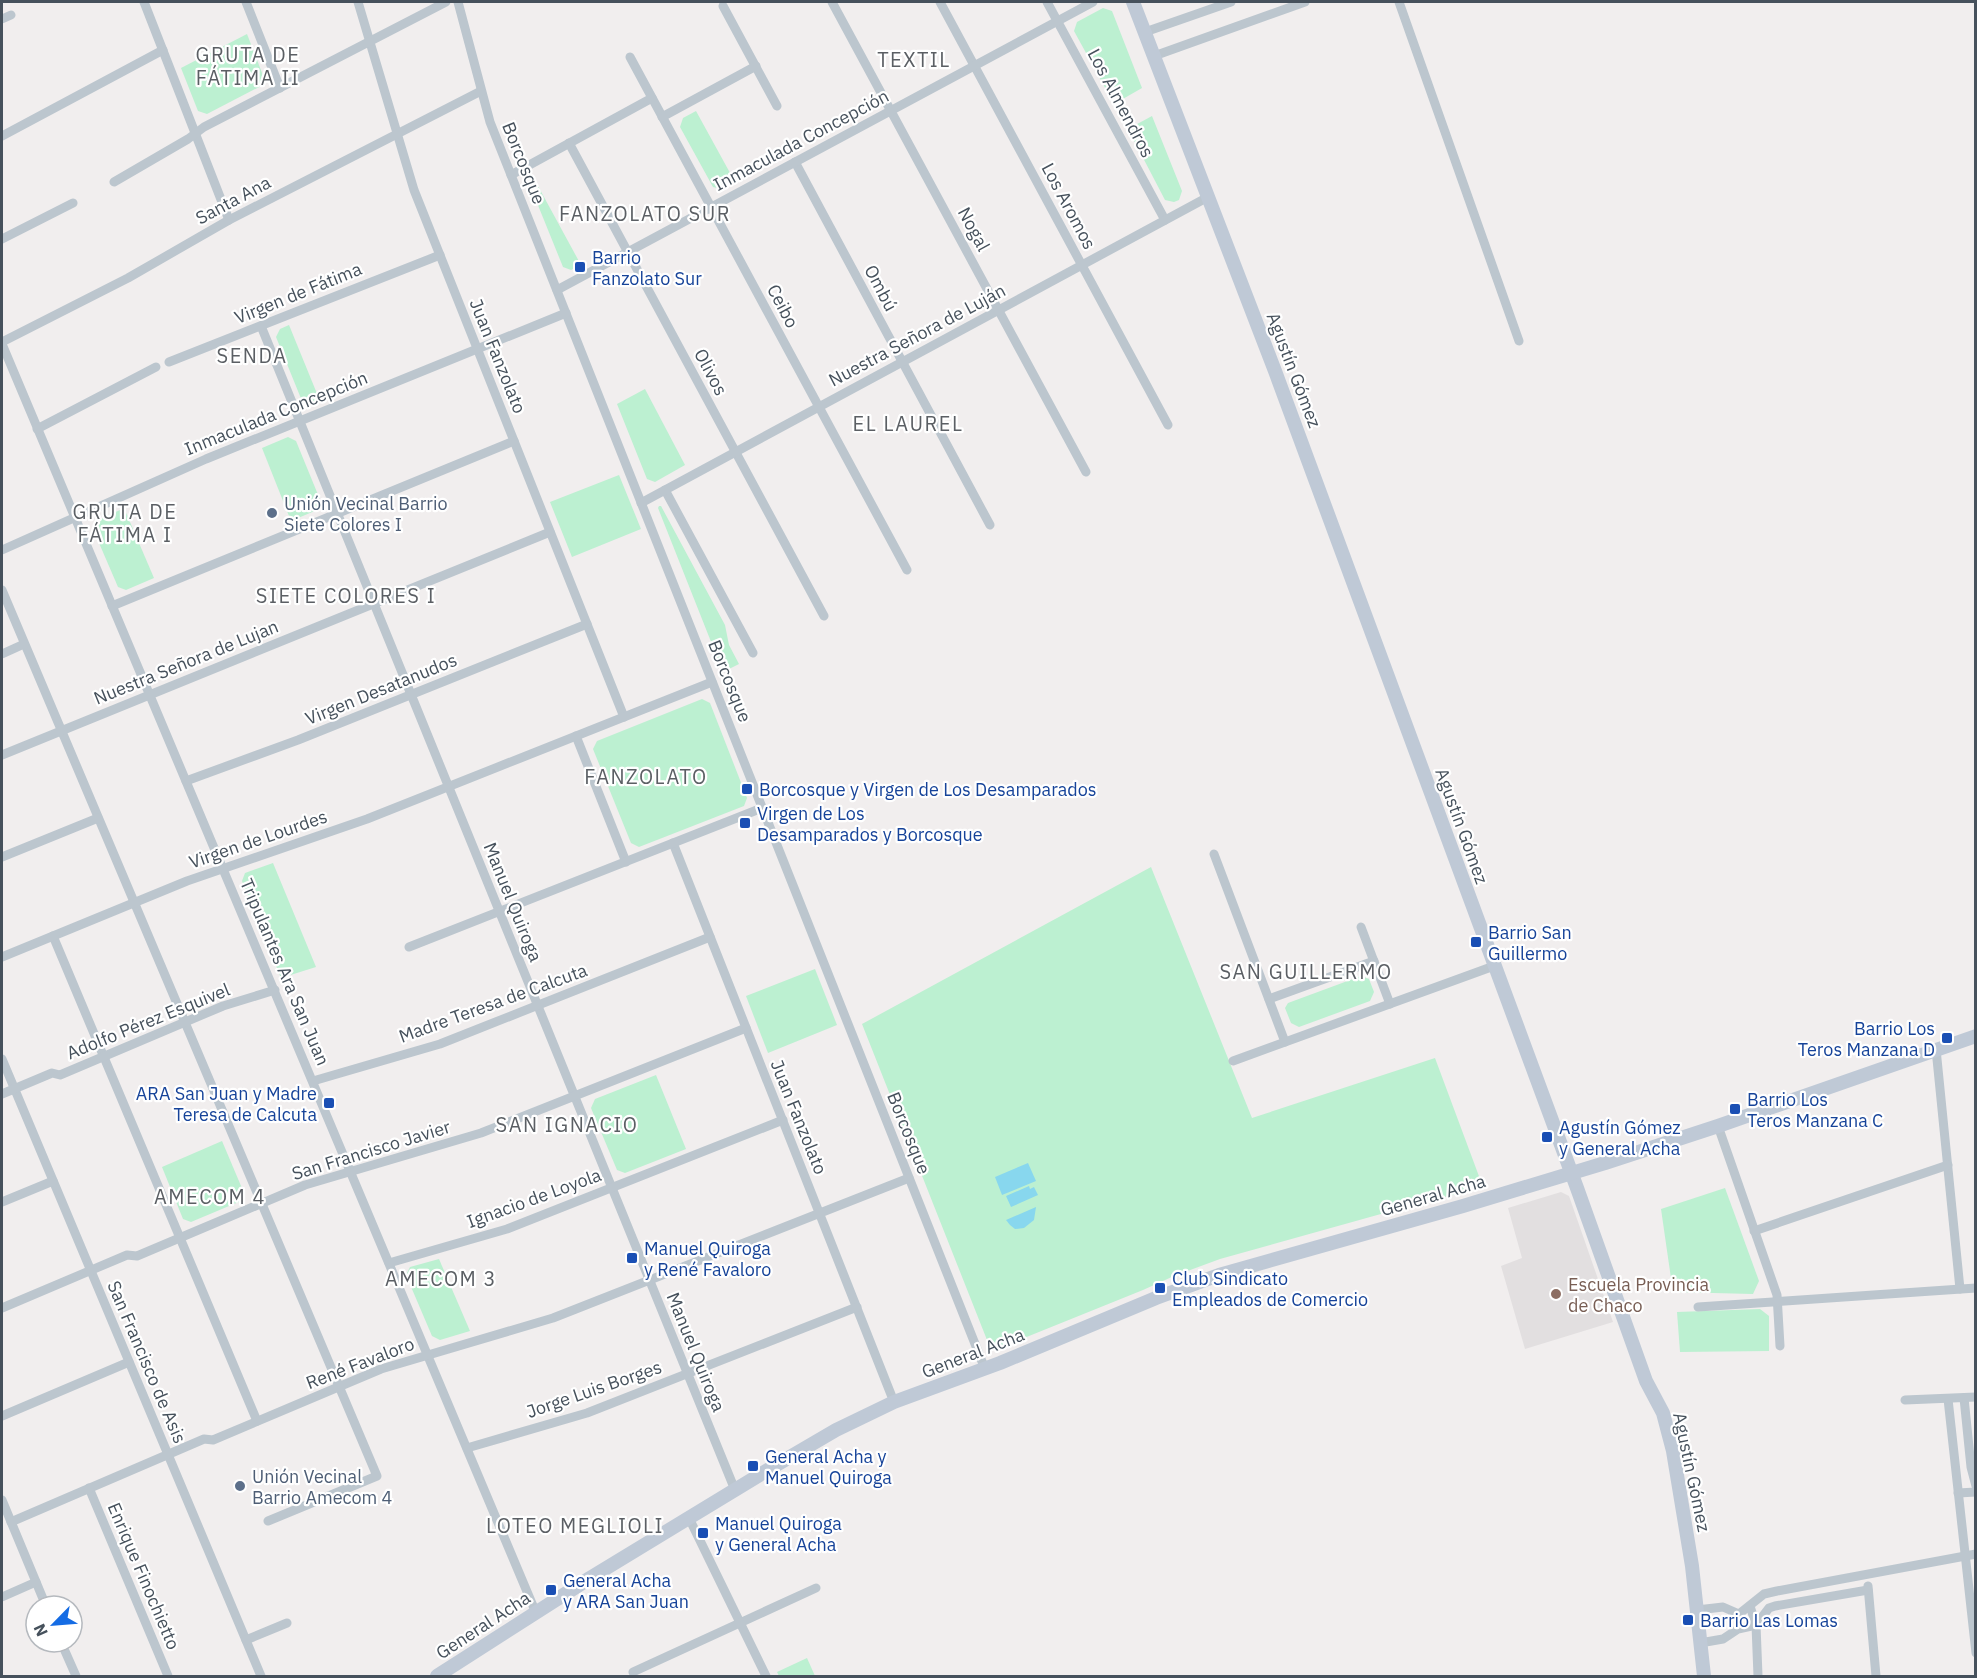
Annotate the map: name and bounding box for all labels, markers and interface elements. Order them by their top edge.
district label: GRUTA DE FÁTIMA II [196,41,300,91]
street label: Los Almendros [1083,45,1159,161]
district label: TEXTIL [877,46,951,73]
street label: Inmaculada Concepción [709,84,893,196]
street label: Borcosque [497,119,551,208]
street label: Los Aromos [1037,159,1101,253]
street label: Santa Ana [191,170,275,229]
district label: FANZOLATO SUR [559,200,731,227]
street label: Nogal [953,203,995,255]
place label: Barrio Fanzolato Sur [592,246,702,290]
street label: Virgen de Fátima [231,257,365,329]
marker: Barrio Fanzolato Sur [573,260,587,274]
street label: Ombú [859,261,903,315]
street label: Nuestra Señora de Luján [825,279,1009,391]
street label: Ceibo [762,280,804,332]
street label: Juan Fanzolato [465,295,531,417]
street label: Agustín Gómez [1261,309,1327,431]
district label: SENDA [217,342,287,369]
street label: Olivos [689,345,733,399]
street label: Inmaculada Concepción [181,366,371,460]
district label: EL LAUREL [853,410,963,437]
place label: Unión Vecinal Barrio Siete Colores I [284,492,447,536]
district label: GRUTA DE FÁTIMA I [73,498,177,548]
marker: Unión Vecinal Barrio Siete Colores I [265,506,279,520]
district label: SIETE COLORES I [256,582,436,609]
street label: Nuestra Señora de Lujan [90,614,282,710]
street label: Borcosque [703,637,757,726]
street label: Virgen Desatanudos [302,648,460,730]
district label: FANZOLATO [584,763,708,790]
street label: Agustín Gómez [1430,765,1494,887]
place label: Borcosque y Virgen de Los Desamparados [759,778,1097,801]
marker: Borcosque y Virgen de Los Desamparados [740,782,754,796]
place label: Virgen de Los Desamparados y Borcosque [757,802,983,846]
street label: Virgen de Lourdes [186,805,330,873]
marker: Virgen de Los Desamparados y Borcosque [738,816,752,830]
street label: Manuel Quiroga [479,839,548,965]
street label: Tripulantes Ara San Juan [235,875,335,1069]
place label: Barrio San Guillermo [1488,921,1572,965]
marker: Barrio San Guillermo [1469,935,1483,949]
street label: Madre Teresa de Calcuta [396,958,591,1048]
district label: SAN GUILLERMO [1219,958,1393,985]
street label: Adolfo Pérez Esquivel [63,978,233,1064]
place label: Barrio Los Teros Manzana D [1798,1017,1935,1061]
marker: Barrio Los Teros Manzana D [1940,1031,1954,1045]
street label: Juan Fanzolato [766,1056,832,1178]
place label: ARA San Juan y Madre Teresa de Calcuta [136,1082,317,1126]
place label: Barrio Los Teros Manzana C [1747,1088,1883,1132]
street label: Borcosque [882,1089,936,1178]
marker: ARA San Juan y Madre Teresa de Calcuta [322,1096,336,1110]
marker: Barrio Los Teros Manzana C [1728,1102,1742,1116]
district label: SAN IGNACIO [496,1111,638,1138]
street label: San Francisco Javier [289,1115,453,1185]
place label: Agustín Gómez y General Acha [1559,1116,1681,1160]
marker: Agustín Gómez y General Acha [1540,1130,1554,1144]
street label: Ignacio de Loyola [464,1163,605,1233]
street label: General Acha [1378,1169,1489,1221]
district label: AMECOM 4 [154,1183,266,1210]
place label: Manuel Quiroga y René Favaloro [644,1237,771,1281]
marker: Manuel Quiroga y René Favaloro [625,1251,639,1265]
district label: AMECOM 3 [385,1265,497,1292]
place label: Club Sindicato Empleados de Comercio [1172,1267,1368,1311]
place label: Escuela Provincia de Chaco [1568,1273,1709,1317]
street label: San Francisco de Asis [102,1277,192,1447]
marker: Club Sindicato Empleados de Comercio [1153,1281,1167,1295]
marker: Escuela Provincia de Chaco [1549,1287,1563,1301]
street label: Manuel Quiroga [662,1289,731,1415]
street label: General Acha [918,1323,1028,1383]
street label: René Favaloro [303,1332,417,1394]
street label: Jorge Luis Borges [523,1355,665,1423]
street label: Agustín Gómez [1668,1410,1716,1534]
place label: General Acha y Manuel Quiroga [765,1445,892,1489]
marker: General Acha y Manuel Quiroga [746,1459,760,1473]
place label: Unión Vecinal Barrio Amecom 4 [252,1465,393,1509]
marker: Unión Vecinal Barrio Amecom 4 [233,1479,247,1493]
street label: Enrique Finochietto [103,1499,185,1653]
district label: LOTEO MEGLIOLI [486,1512,664,1539]
place label: Manuel Quiroga y General Acha [715,1512,842,1556]
marker: Manuel Quiroga y General Acha [696,1526,710,1540]
place label: General Acha y ARA San Juan [563,1569,689,1613]
marker: General Acha y ARA San Juan [544,1583,558,1597]
street label: General Acha [431,1586,535,1664]
north arrow [24,1594,84,1654]
place label: Barrio Las Lomas [1700,1609,1838,1632]
marker: Barrio Las Lomas [1681,1613,1695,1627]
text: N [29,1621,52,1640]

